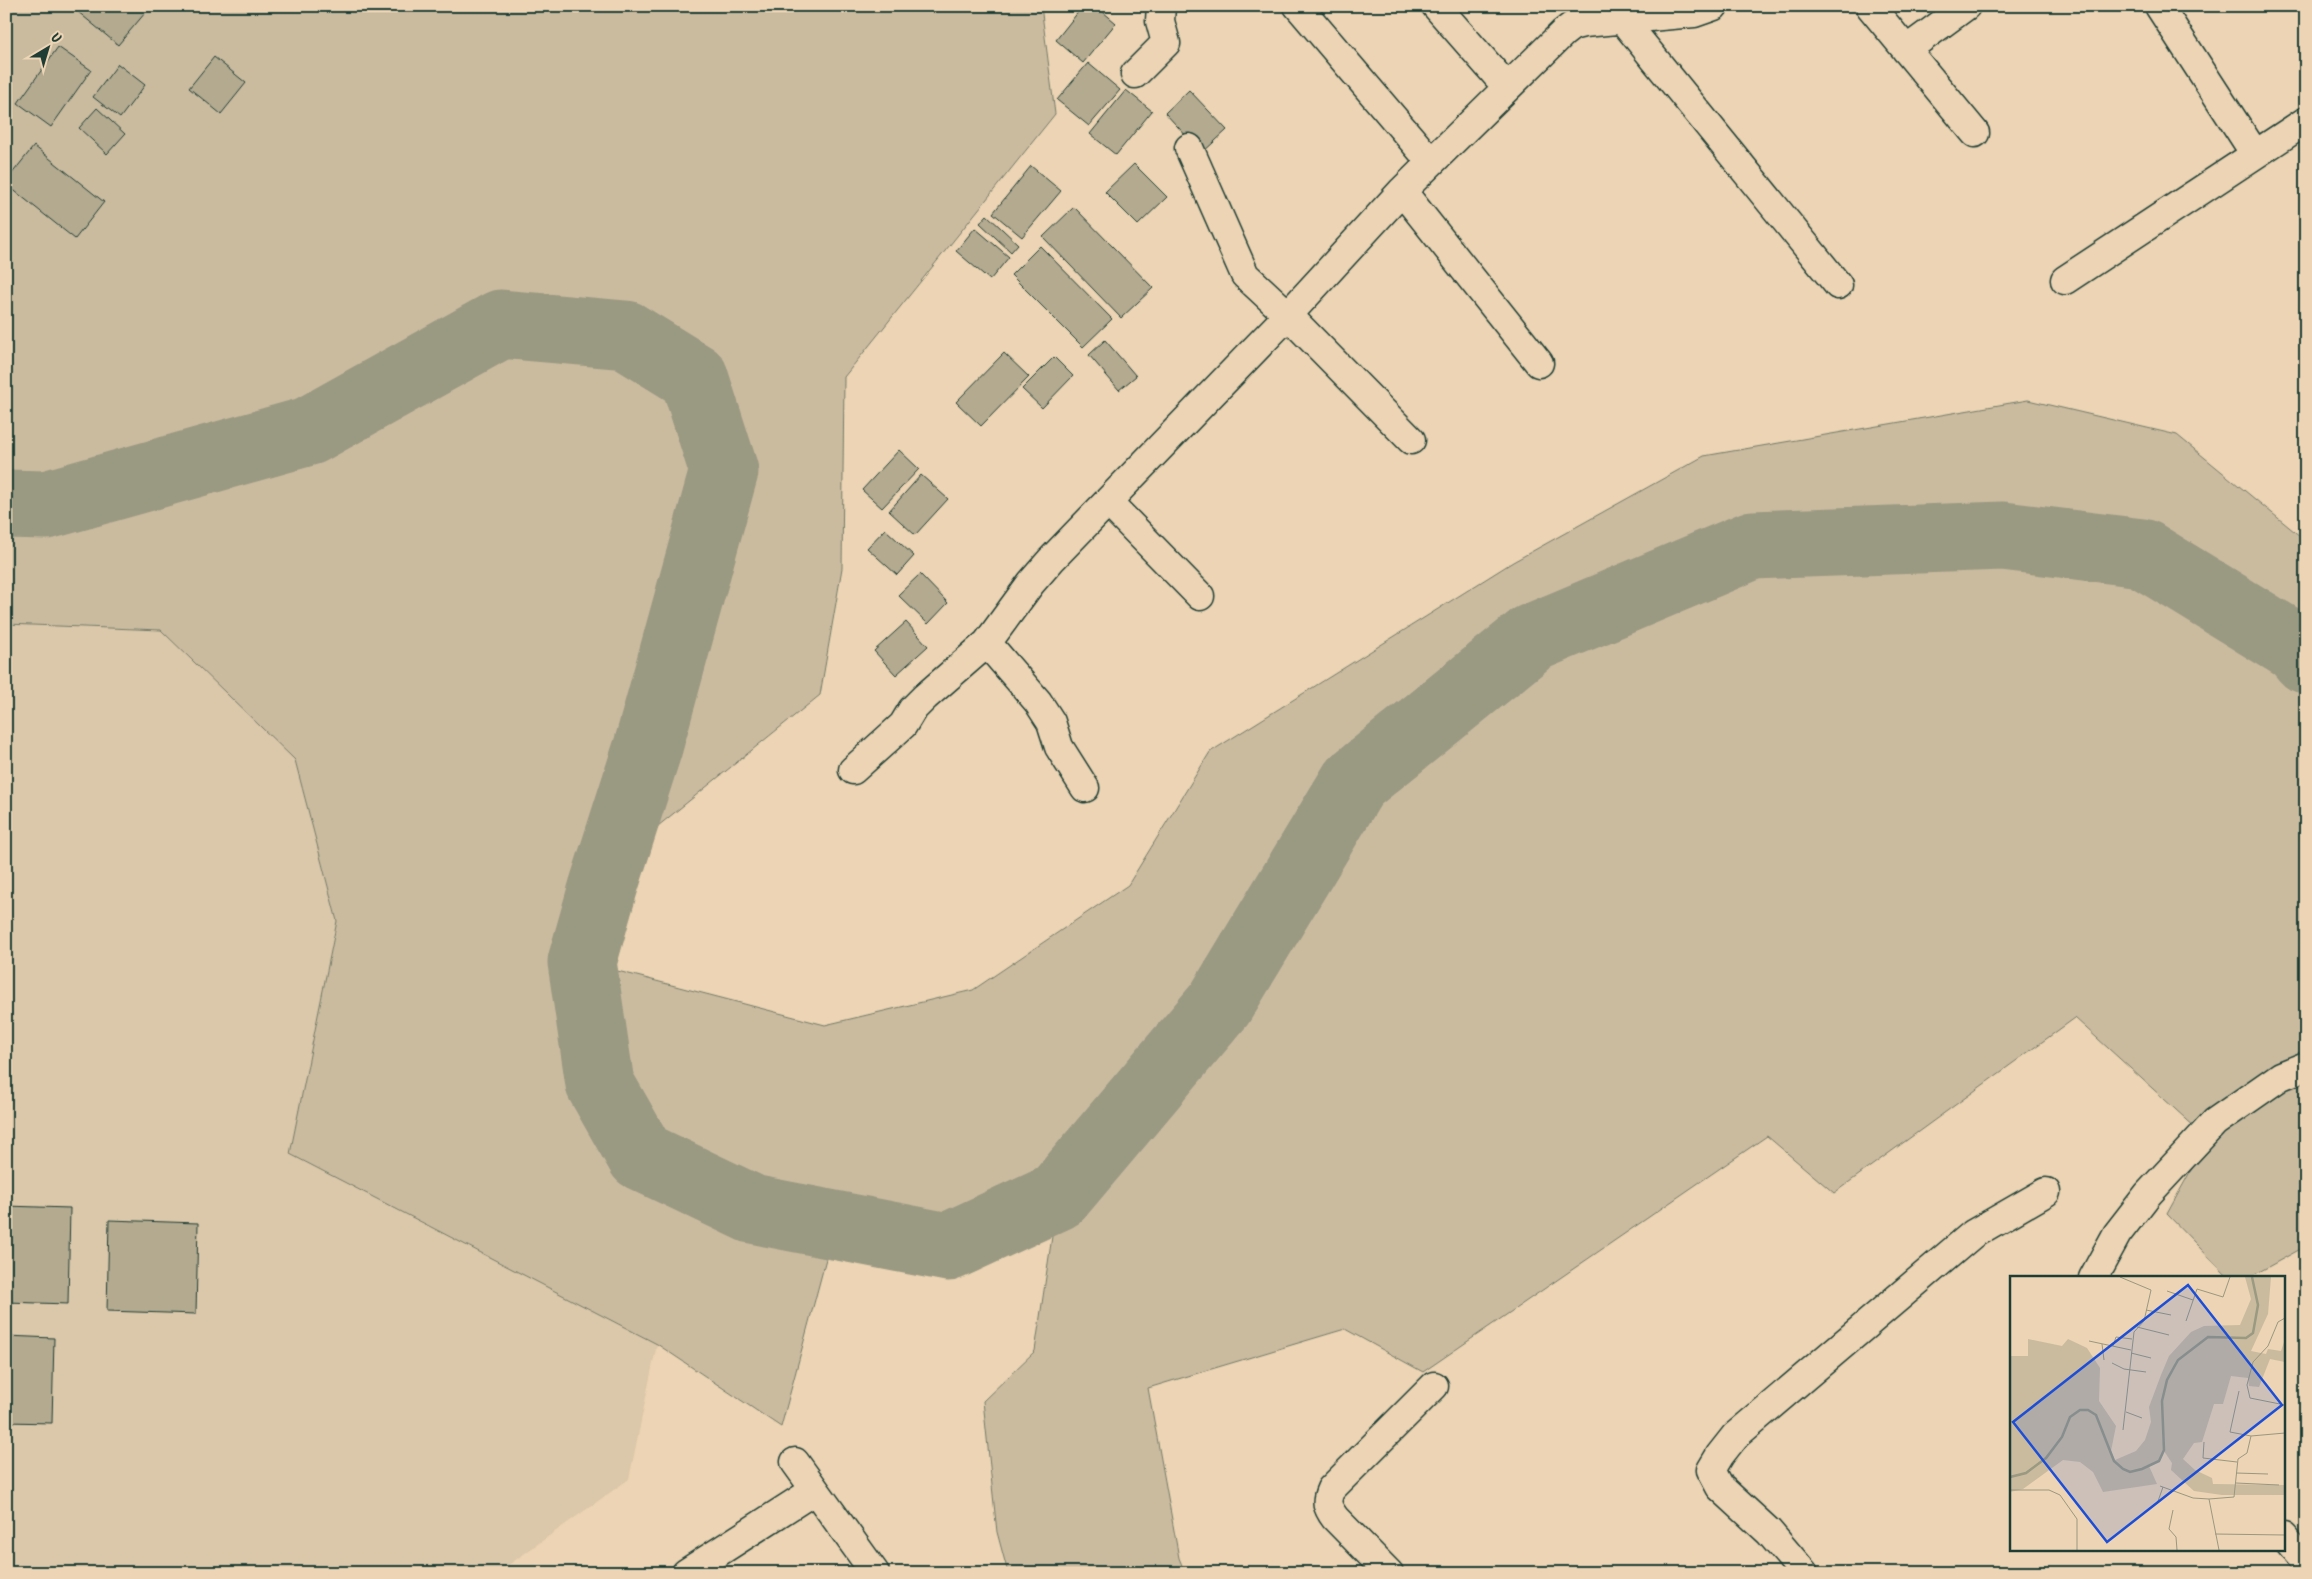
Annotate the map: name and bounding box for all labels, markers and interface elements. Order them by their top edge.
north arrow [22,22,72,72]
text: U [45,27,66,50]
inset map [2010,1276,2284,1552]

